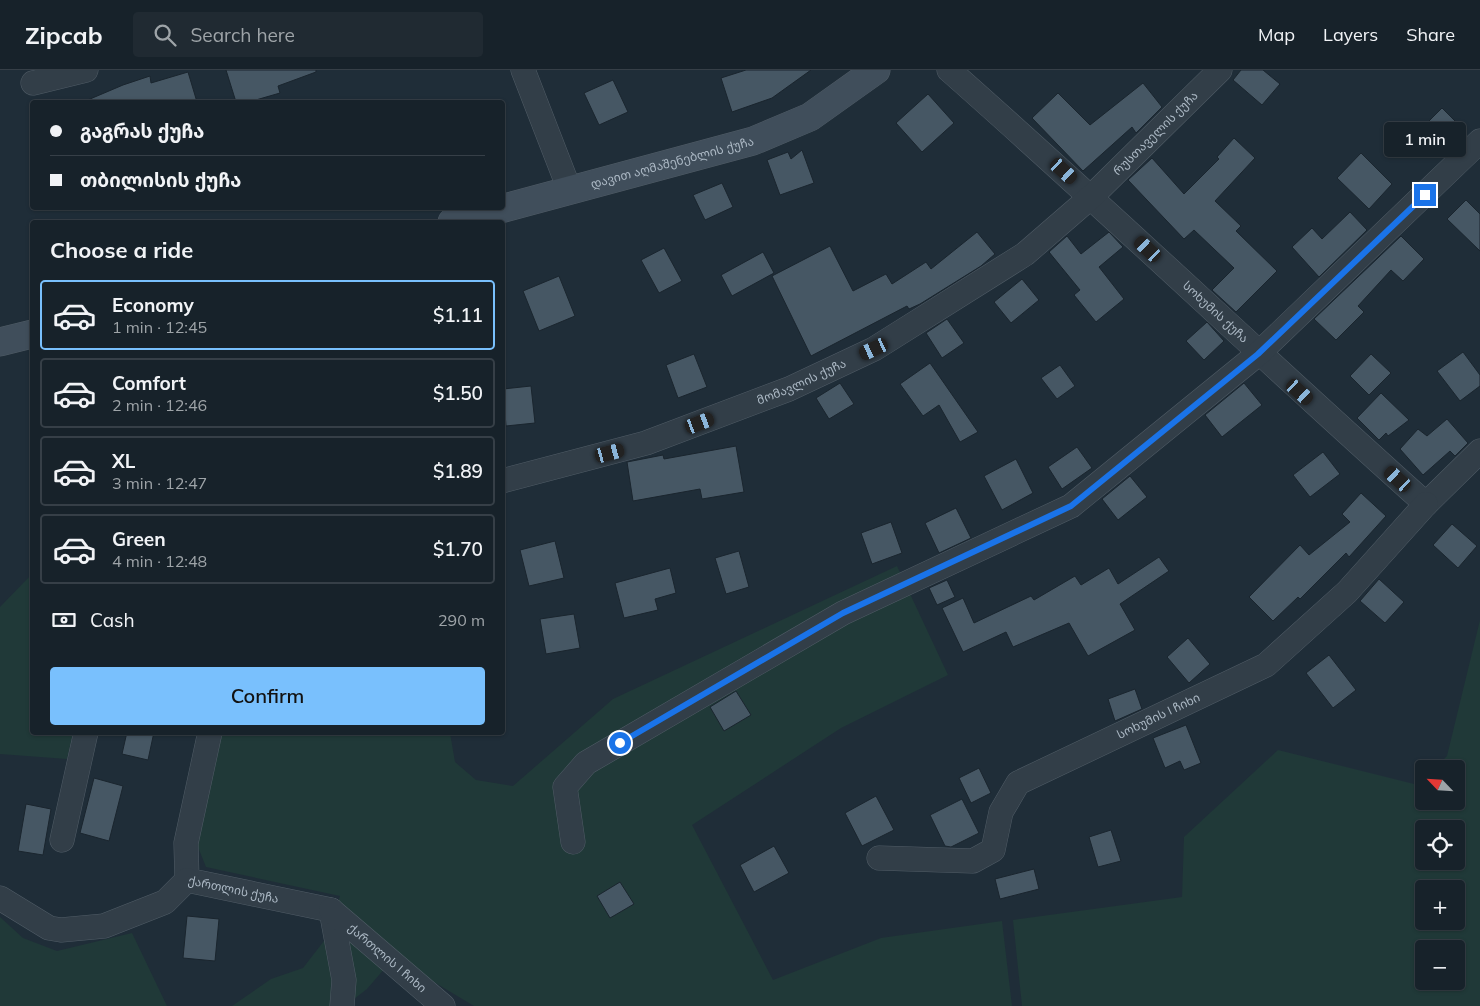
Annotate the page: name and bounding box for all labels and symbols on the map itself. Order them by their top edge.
street label: რუსთაველის ქუჩა [1110,88,1201,178]
callout: 1 min [1384,122,1466,158]
street label: დავით აღმაშენებლის ქუჩა [589,133,755,192]
car [1047,155,1080,187]
route end [1414,184,1436,206]
car [1131,233,1164,265]
street label: სოხუმის ქუჩა [1180,278,1252,346]
car [857,336,890,362]
street label: მომავლის ქუჩა [755,355,848,407]
car [1283,376,1316,408]
car [683,411,716,435]
car [593,442,626,464]
car [1381,463,1414,495]
street label: სოხუმის I ჩიხი [1114,689,1202,742]
route start [609,732,631,754]
north arrow [1415,760,1465,810]
street label: ქართლის ქუჩა [187,872,280,906]
street label: ქართლის I ჩიხი [345,920,430,996]

